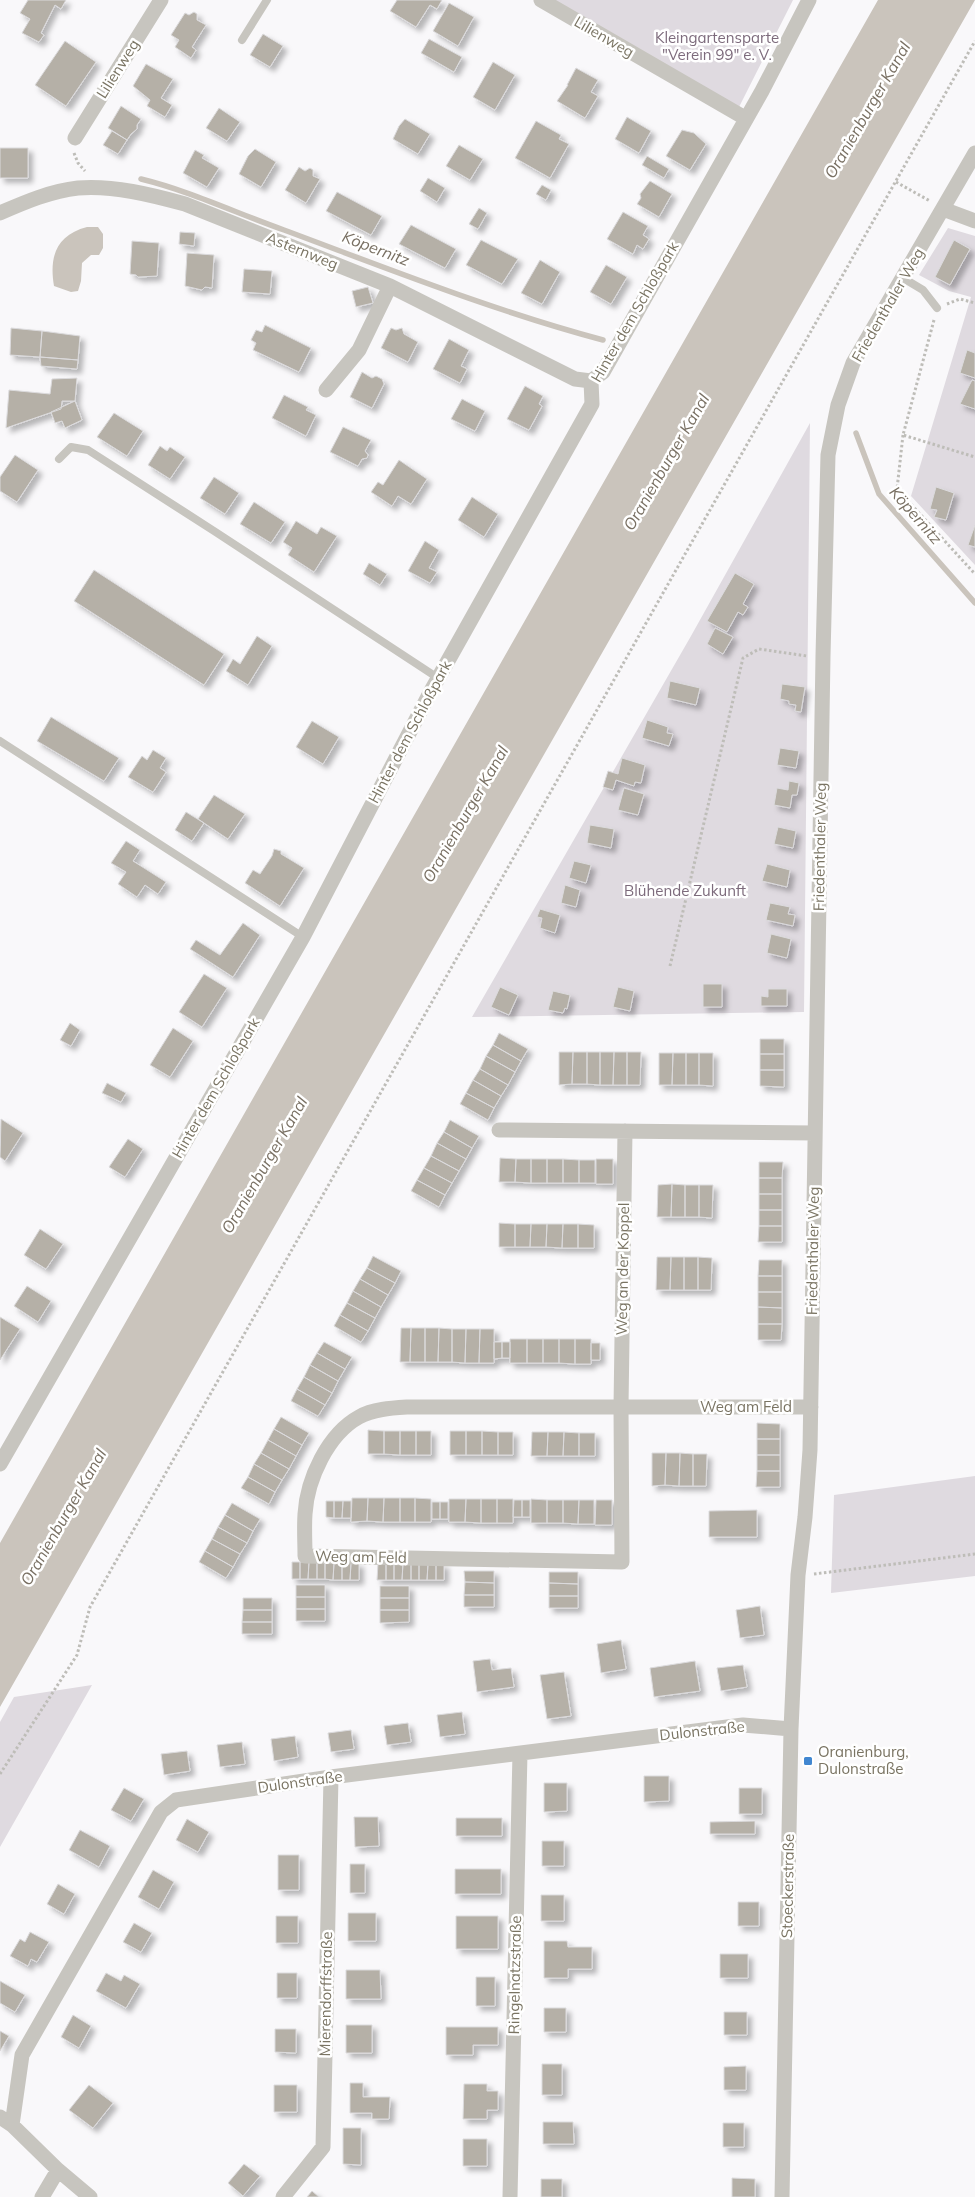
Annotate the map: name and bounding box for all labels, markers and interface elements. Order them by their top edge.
street label: Lilienweg [571,12,638,61]
park label: Kleingartensparte "Verein 99" e. V. [655,28,779,64]
street label: Lilienweg [92,36,143,102]
water label: Oranienburger Kanal [820,38,914,182]
water label: Köpernitz [340,226,413,270]
street label: Asternweg [263,228,341,274]
street label: Hinter dem Schloßpark [587,238,683,385]
street label: Friedenthaler Weg [847,244,928,365]
water label: Oranienburger Kanal [619,390,713,534]
water label: Köpernitz [885,482,947,549]
street label: Hinter dem Schloßpark [364,657,455,806]
water label: Oranienburger Kanal [418,742,512,886]
street label: Friedenthaler Weg [809,783,830,911]
park label: Blühende Zukunft [624,881,746,900]
street label: Hinter dem Schloßpark [168,1014,264,1161]
water label: Oranienburger Kanal [217,1093,311,1237]
street label: Friedenthaler Weg [802,1187,823,1315]
street label: Weg an der Koppel [612,1202,633,1336]
street label: Weg am Feld [700,1397,792,1416]
water label: Oranienburger Kanal [16,1445,110,1589]
street label: Weg am Feld [315,1546,407,1567]
street label: Dulonstraße [658,1717,745,1744]
place label: Oranienburg, Dulonstraße [818,1742,909,1778]
marker: Oranienburg, Dulonstraße [802,1755,814,1767]
street label: Dulonstraße [256,1766,344,1797]
street label: Stoeckerstraße [777,1834,798,1938]
street label: Ringelnatzstraße [504,1915,525,2035]
street label: Mierendorffstraße [315,1931,336,2057]

